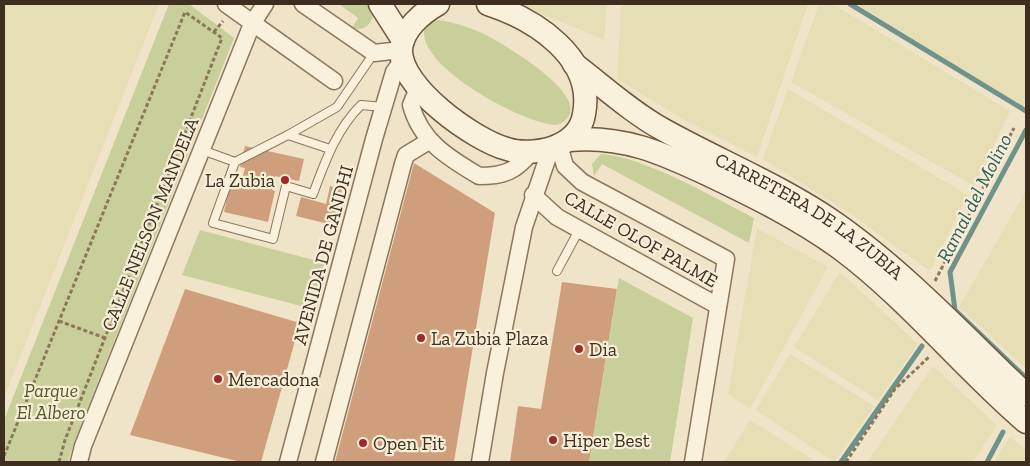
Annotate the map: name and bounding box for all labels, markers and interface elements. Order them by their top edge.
street label: CALLE NELSON MANDELA [97,113,204,334]
water label: Ramal del Molino [931,130,1017,266]
street label: CARRETERA DE LA ZUBIA [712,147,909,285]
street label: AVENIDA DE GANDHI [288,163,358,347]
place label: La Zubia [205,169,275,192]
marker: La Zubia [279,174,291,186]
street label: CALLE OLOF PALME [560,186,722,292]
place label: La Zubia Plaza [431,327,548,350]
marker: La Zubia Plaza [415,332,427,344]
place label: Dia [589,338,617,361]
marker: Dia [573,343,585,355]
place label: Mercadona [228,368,319,391]
marker: Mercadona [212,373,224,385]
park label: Parque El Albero [16,379,86,424]
place label: Hiper Best [563,429,650,452]
place label: Open Fit [373,432,444,455]
marker: Hiper Best [547,434,559,446]
marker: Open Fit [357,437,369,449]

